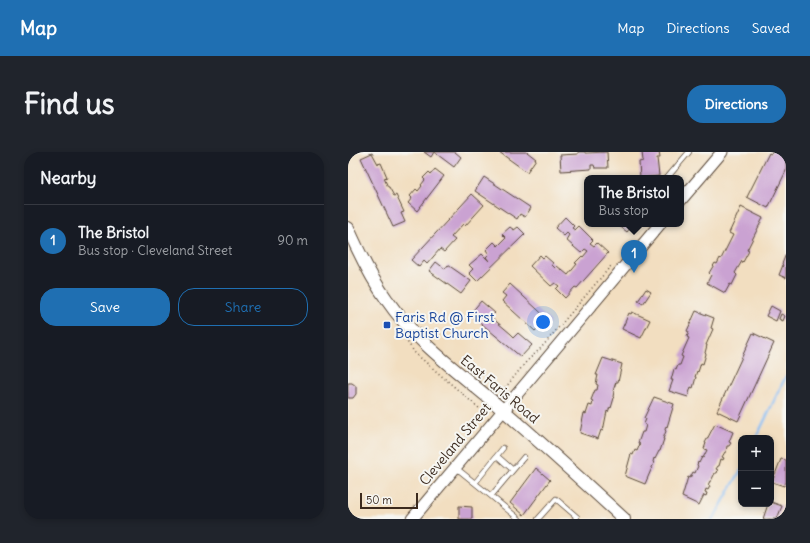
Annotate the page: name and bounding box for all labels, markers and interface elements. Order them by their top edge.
text: Map [20,16,57,40]
text: Map [617,19,644,37]
text: Directions [666,19,730,37]
text: Saved [752,19,790,37]
button: Directions [687,85,786,123]
text: Find us [24,86,115,122]
text: Nearby [40,167,96,189]
popup [584,175,684,227]
text: The Bristol [598,183,670,202]
text: Bus stop [598,202,649,219]
text: The Bristol [78,223,149,242]
text: 1 [50,232,56,249]
text: 90 m [277,232,308,249]
pin: 1 [621,240,647,273]
text: Bus stop · Cleveland Street [78,242,232,259]
button: Save [40,288,170,326]
button: Share [178,288,308,326]
place label: Faris Rd @ First Baptist Church [395,308,495,342]
your location [533,312,553,332]
marker: Faris Rd @ First Baptist Church [382,320,392,330]
street label: East Faris Road [457,351,543,427]
street label: Cleveland Street [415,399,495,489]
map controls [738,435,774,507]
button: + [738,435,774,471]
button: − [738,471,774,507]
scale bar [360,491,418,510]
text: 50 m [366,493,392,507]

